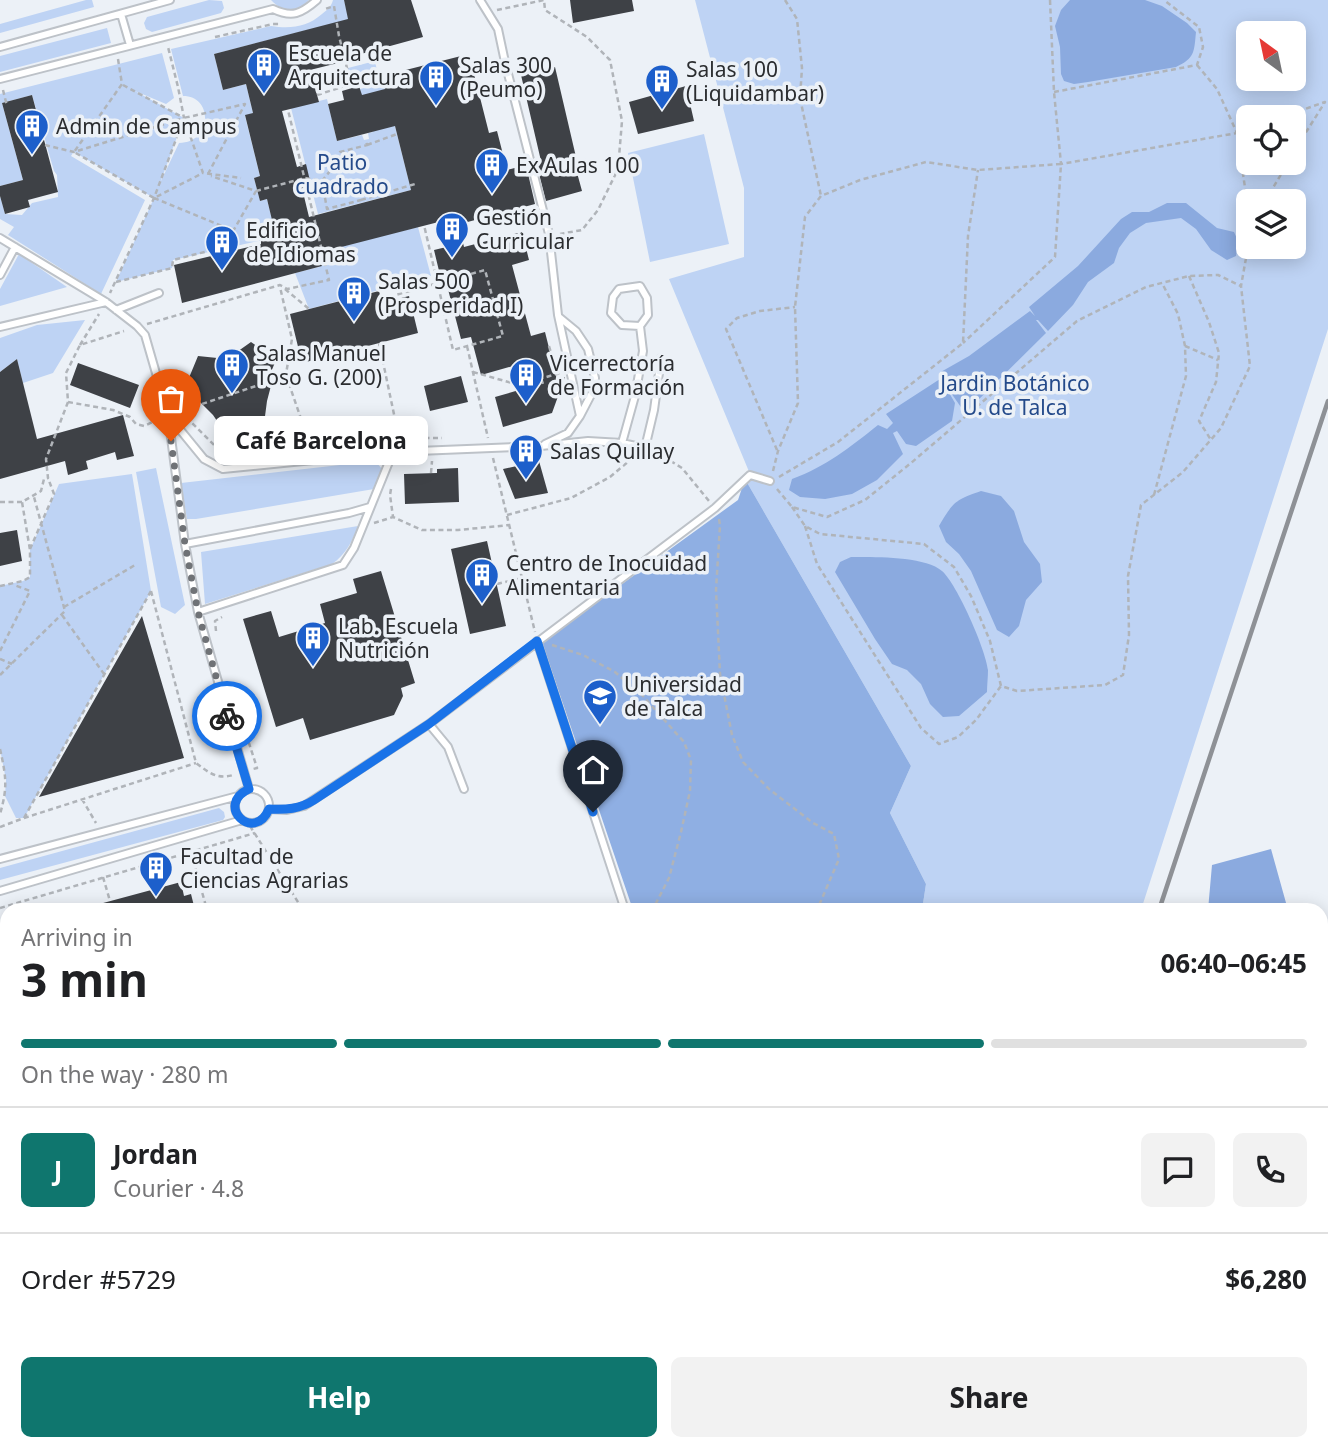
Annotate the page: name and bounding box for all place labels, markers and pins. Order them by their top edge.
place label: Escuela de Arquitectura [288,39,411,91]
building icon: Escuela de Arquitectura [245,46,283,95]
place label: Salas 300 (Peumo) [460,51,552,103]
place label: Salas 100 (Liquidambar) [686,55,824,107]
building icon: Salas 300 (Peumo) [417,58,455,107]
building icon: Salas 100 (Liquidambar) [643,62,681,111]
building icon: Admin de Campus [13,107,51,156]
place label: Admin de Campus [56,112,237,140]
building icon: Ex Aulas 100 [473,146,511,195]
place label: Ex Aulas 100 [516,151,639,179]
place label: Gestión Curricular [476,203,574,255]
building icon: Gestión Curricular [433,210,471,259]
place label: Edificio de Idiomas [246,216,356,268]
building icon: Edificio de Idiomas [203,223,241,272]
place label: Salas 500 (Prosperidad I) [378,267,523,319]
building icon: Salas 500 (Prosperidad I) [335,274,373,323]
place label: Salas Manuel Toso G. (200) [256,339,386,391]
building icon: Salas Manuel Toso G. (200) [213,346,251,395]
place label: Vicerrectoría de Formación [550,349,685,401]
building icon: Vicerrectoría de Formación [507,356,545,405]
pin [141,369,201,441]
callout: Café Barcelona [213,416,426,466]
building icon: Salas Quillay [507,432,545,481]
place label: Salas Quillay [550,437,674,465]
place label: Centro de Inocuidad Alimentaria [506,549,707,601]
building icon: Centro de Inocuidad Alimentaria [463,556,501,605]
place label: Lab. Escuela Nutrición [338,612,459,664]
building icon: Lab. Escuela Nutrición [294,619,332,668]
place label: Universidad de Talca [624,670,742,722]
school or university icon: Universidad de Talca [581,677,619,726]
pin [563,740,623,812]
place label: Facultad de Ciencias Agrarias [180,842,349,894]
building icon: Facultad de Ciencias Agrarias [137,849,175,898]

